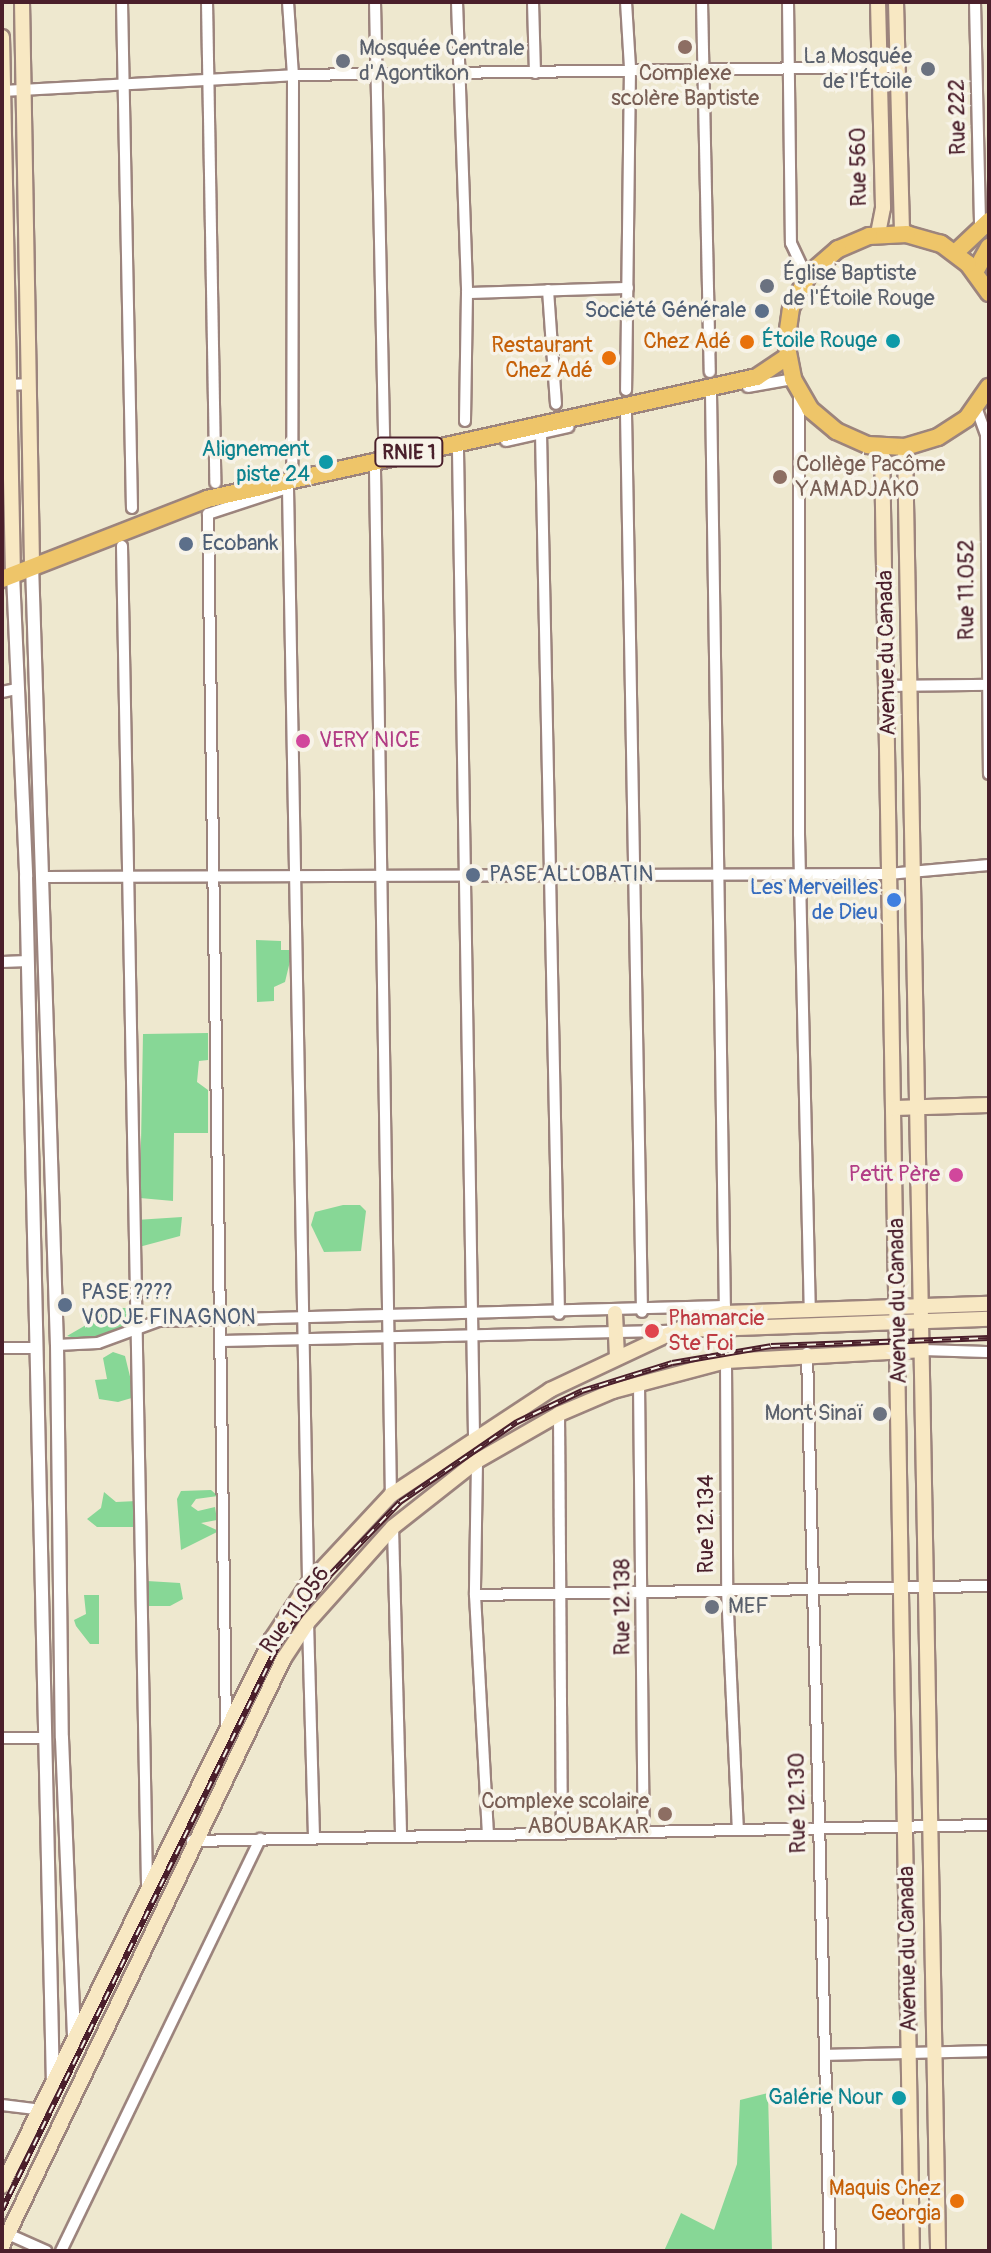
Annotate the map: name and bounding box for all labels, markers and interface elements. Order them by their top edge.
place label: Mosquée Centrale d'Agontikon [359,35,524,86]
marker: Complexe scolère Baptiste [676,38,694,56]
place label: La Mosquée de l'Étoile [803,43,912,94]
marker: Mosquée Centrale d'Agontikon [334,52,352,70]
place label: Complexe scolère Baptiste [611,60,759,112]
marker: La Mosquée de l'Étoile [919,60,937,78]
street label: Rue 222 [944,79,972,155]
street label: Rue 560 [845,127,873,207]
place label: Église Baptiste de l'Étoile Rouge [783,260,935,312]
marker: Église Baptiste de l'Étoile Rouge [758,277,776,295]
place label: Société Générale [585,298,746,324]
marker: Société Générale [753,302,771,320]
place label: Étoile Rouge [762,328,877,354]
place label: Chez Adé [643,329,731,355]
place label: Restaurant Chez Adé [491,332,593,384]
marker: Étoile Rouge [884,332,902,350]
marker: Chez Adé [738,333,756,351]
marker: Restaurant Chez Adé [600,349,618,367]
place label: Alignement piste 24 [201,436,310,488]
road number: RNIE 1 [373,436,445,468]
place label: Collège Pacôme YAMADJAKO [796,451,945,502]
marker: Alignement piste 24 [317,453,335,471]
marker: Collège Pacôme YAMADJAKO [771,468,789,486]
place label: Ecobank [202,531,278,557]
marker: Ecobank [177,535,195,553]
street label: Rue 11.052 [954,540,980,640]
street label: Avenue du Canada [872,570,902,736]
place label: VERY NICE [319,728,420,754]
marker: VERY NICE [294,732,312,750]
place label: PASE ALLOBATIN [489,862,653,888]
marker: PASE ALLOBATIN [464,866,482,884]
place label: Les Merveilles de Dieu [750,874,878,926]
marker: Les Merveilles de Dieu [885,891,903,909]
place label: Petit Père [848,1162,940,1188]
marker: Petit Père [947,1166,965,1184]
street label: Avenue du Canada [883,1218,913,1384]
place label: PASE ???? VODJE FINAGNON [81,1279,256,1330]
marker: PASE ???? VODJE FINAGNON [56,1296,74,1314]
place label: Phamarcie Ste Foi [668,1305,764,1356]
marker: Phamarcie Ste Foi [643,1322,661,1340]
place label: Mont Sinaï [764,1401,864,1427]
marker: Mont Sinaï [871,1405,889,1423]
street label: Rue 12.134 [694,1475,720,1573]
street label: Rue 12.138 [610,1558,636,1656]
street label: Rue 11.056 [255,1561,335,1659]
place label: MEF [728,1594,769,1620]
marker: MEF [703,1598,721,1616]
street label: Rue 12.130 [784,1752,812,1854]
place label: Complexe scolaire ABOUBAKAR [481,1788,649,1840]
marker: Complexe scolaire ABOUBAKAR [656,1805,674,1823]
street label: Avenue du Canada [893,1866,923,2032]
place label: Galérie Nour [768,2085,883,2111]
marker: Galérie Nour [890,2089,908,2107]
place label: Maquis Chez Georgia [829,2175,941,2226]
marker: Maquis Chez Georgia [948,2192,966,2210]

